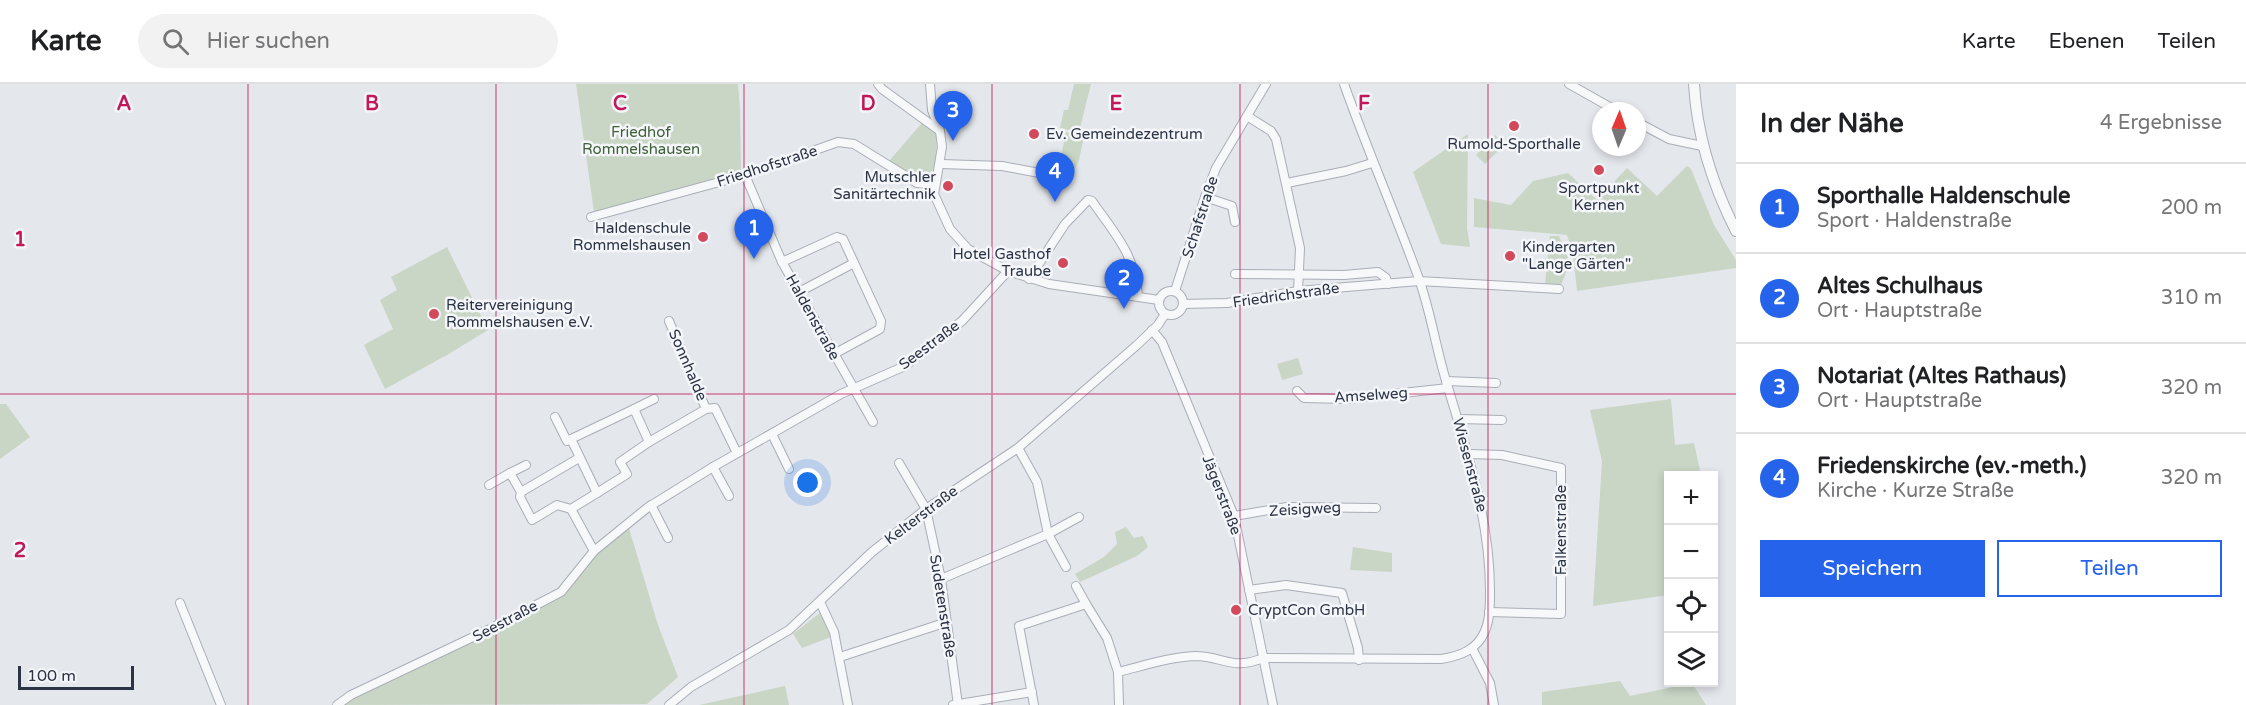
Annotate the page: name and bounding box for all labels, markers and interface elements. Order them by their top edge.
search box [138,14,558,68]
text: Karte [30,24,102,58]
icon: search [159,25,192,58]
text: Hier suchen [207,28,330,54]
text: Karte [1962,29,2016,54]
text: Ebenen [2049,29,2125,54]
text: Teilen [2158,29,2216,54]
text: A [117,92,132,116]
text: B [365,92,379,116]
text: C [613,92,627,116]
text: D [860,92,876,116]
pin: 3 [934,92,972,141]
text: E [1110,92,1123,116]
text: F [1358,92,1370,116]
north arrow [1592,102,1646,156]
text: In der Nähe [1760,108,1904,139]
text: 4 Ergebnisse [2100,111,2222,135]
marker: Rumold-Sporthalle [1507,119,1521,133]
park label: Friedhof Rommelshausen [582,123,700,158]
place label: Ev. Gemeindezentrum [1046,125,1203,143]
marker: Ev. Gemeindezentrum [1027,127,1041,141]
place label: Rumold-Sporthalle [1447,135,1581,153]
street label: Friedhofstraße [714,141,820,191]
pin: 4 [1036,152,1074,202]
marker: Sportpunkt Kernen [1592,163,1606,177]
place label: Mutschler Sanitärtechnik [833,168,936,203]
street label: Schafstraße [1178,174,1222,260]
marker: Mutschler Sanitärtechnik [941,179,955,193]
place label: Sportpunkt Kernen [1559,179,1640,214]
text: Sporthalle Haldenschule [1817,183,2070,209]
text: 1 [1773,196,1786,220]
text: 200 m [2161,196,2222,220]
text: Sport · Haldenstraße [1817,209,2012,233]
pin: 1 [734,210,774,259]
place label: Haldenschule Rommelshausen [573,219,691,254]
text: 1 [14,228,26,252]
marker: Haldenschule Rommelshausen [696,230,710,244]
place label: Kindergarten "Lange Gärten" [1522,238,1631,273]
place label: Hotel Gasthof Traube [953,245,1051,280]
marker: Kindergarten "Lange Gärten" [1503,249,1517,263]
marker: Hotel Gasthof Traube [1056,256,1070,270]
pin: 2 [1104,260,1144,309]
street label: Haldenstraße [782,271,844,363]
text: Altes Schulhaus [1817,273,1983,299]
street label: Friedrichstraße [1232,279,1340,311]
text: 2 [1773,286,1786,310]
text: 310 m [2161,286,2222,310]
place label: Reitervereinigung Rommelshausen e.V. [446,296,593,331]
text: Ort · Hauptstraße [1817,299,1982,323]
marker: Reitervereinigung Rommelshausen e.V. [427,307,441,321]
street label: Seestraße [895,316,963,374]
street label: Sonnhalde [665,327,711,403]
text: Notariat (Altes Rathaus) [1817,363,2066,389]
text: 3 [1773,376,1786,400]
text: 320 m [2161,376,2222,400]
street label: Amselweg [1333,383,1409,407]
text: Ort · Hauptstraße [1817,389,1982,413]
street label: Wiesenstraße [1449,416,1491,514]
street label: Jägerstraße [1199,453,1245,537]
text: Friedenskirche (ev.-meth.) [1817,453,2086,479]
text: 4 [1773,466,1786,490]
text: 320 m [2161,466,2222,490]
your location [793,468,822,497]
map controls [1664,471,1718,687]
button: + [1664,471,1718,525]
text: Kirche · Kurze Straße [1817,479,2014,503]
street label: Kelterstraße [881,482,961,548]
street label: Falkenstraße [1552,485,1570,575]
street label: Zeisigweg [1269,498,1341,520]
button: − [1664,525,1718,579]
text: 2 [14,539,26,563]
button: Speichern [1760,540,1985,597]
button: Teilen [1997,540,2222,597]
street label: Sudetenstraße [926,553,960,659]
button: locate [1664,579,1718,633]
street label: Seestraße [469,596,541,646]
place label: CryptCon GmbH [1248,601,1365,619]
marker: CryptCon GmbH [1229,603,1243,617]
button: layers [1664,633,1718,687]
scale bar [18,663,134,690]
text: 100 m [27,666,76,686]

